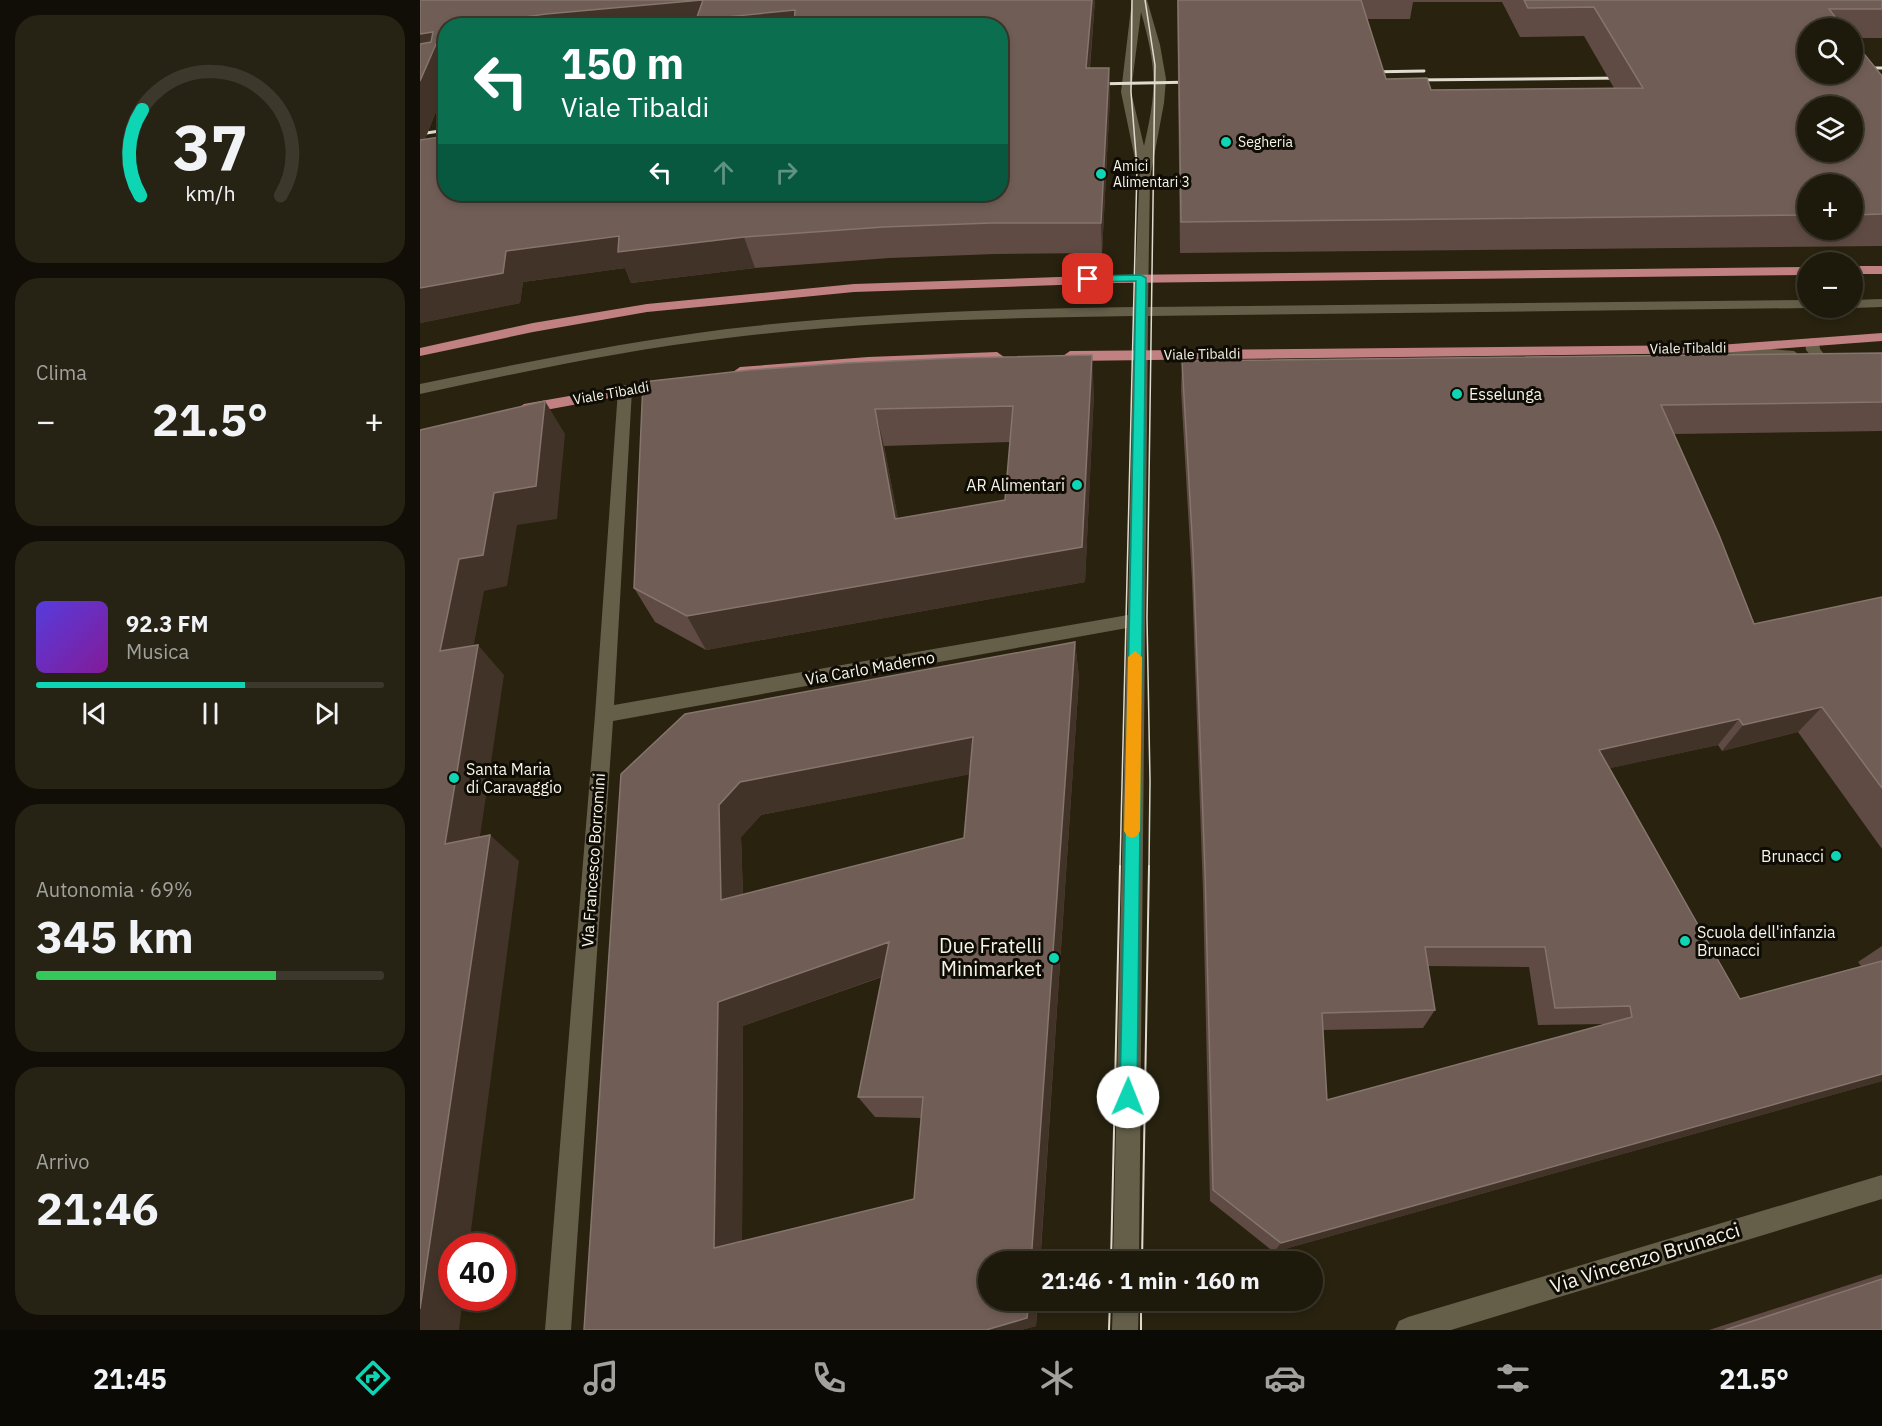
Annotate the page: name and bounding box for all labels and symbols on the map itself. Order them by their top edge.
place label: Segheria [1238,133,1293,151]
marker: Segheria [1219,135,1233,149]
place label: Amici Alimentari 3 [1113,157,1190,191]
marker: Amici Alimentari 3 [1094,167,1108,181]
pin [1062,253,1113,304]
street label: Viale Tibaldi [1649,338,1727,358]
street label: Viale Tibaldi [1163,344,1241,364]
street label: Viale Tibaldi [572,377,650,409]
place label: Esselunga [1469,384,1543,404]
marker: Esselunga [1450,387,1464,401]
place label: AR Alimentari [966,475,1065,495]
marker: AR Alimentari [1070,478,1084,492]
street label: Via Carlo Maderno [804,647,936,689]
place label: Santa Maria di Caravaggio [466,759,562,797]
marker: Santa Maria di Caravaggio [447,771,461,785]
street label: Via Francesco Borromini [577,772,609,948]
place label: Brunacci [1761,846,1824,866]
marker: Brunacci [1829,849,1843,863]
place label: Scuola dell'infanzia Brunacci [1697,922,1836,960]
place label: Due Fratelli Minimarket [939,932,1042,982]
marker: Scuola dell'infanzia Brunacci [1678,934,1692,948]
marker: Due Fratelli Minimarket [1047,951,1061,965]
position arrow [1096,1065,1160,1129]
street label: Via Vincenzo Brunacci [1547,1216,1743,1299]
speed limit sign: 40 [438,1233,516,1311]

